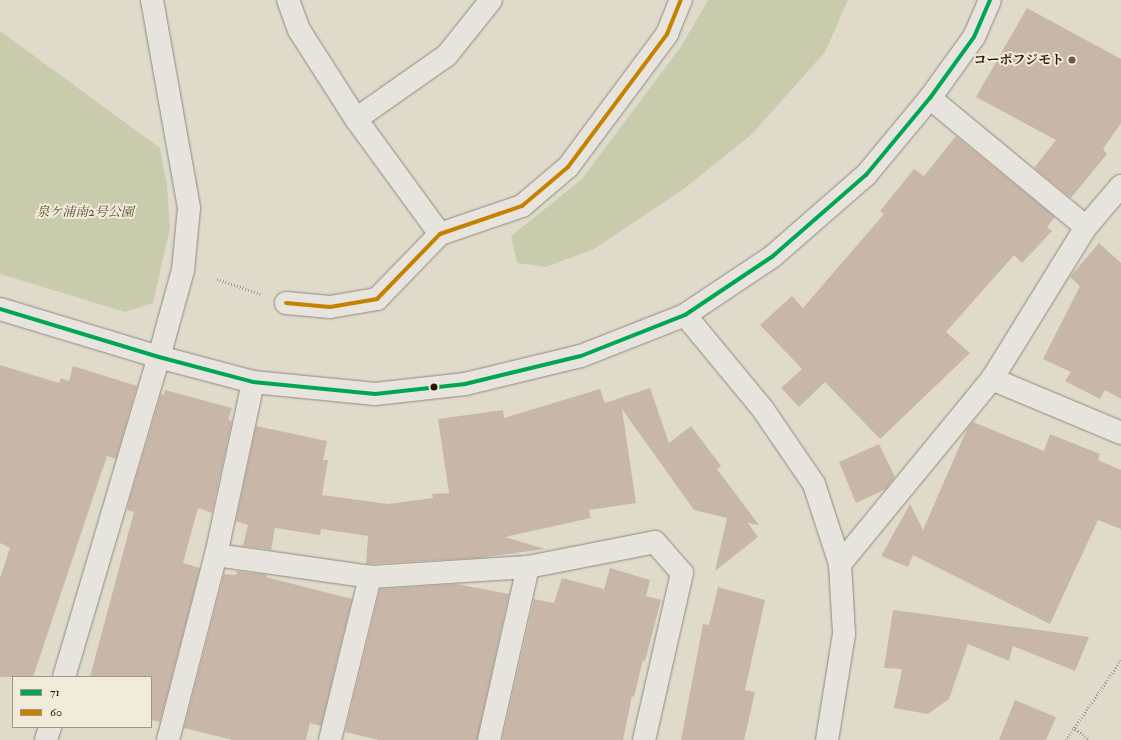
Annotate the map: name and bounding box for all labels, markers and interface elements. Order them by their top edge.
place label: コーポフジモト [973,52,1064,68]
marker: コーポフジモト [1067,55,1077,65]
park label: 泉ケ浦南2号公園 [36,204,134,220]
unlabelled marker [429,382,439,392]
legend [12,676,152,728]
text: 71 [50,685,60,700]
text: 60 [50,705,62,720]

